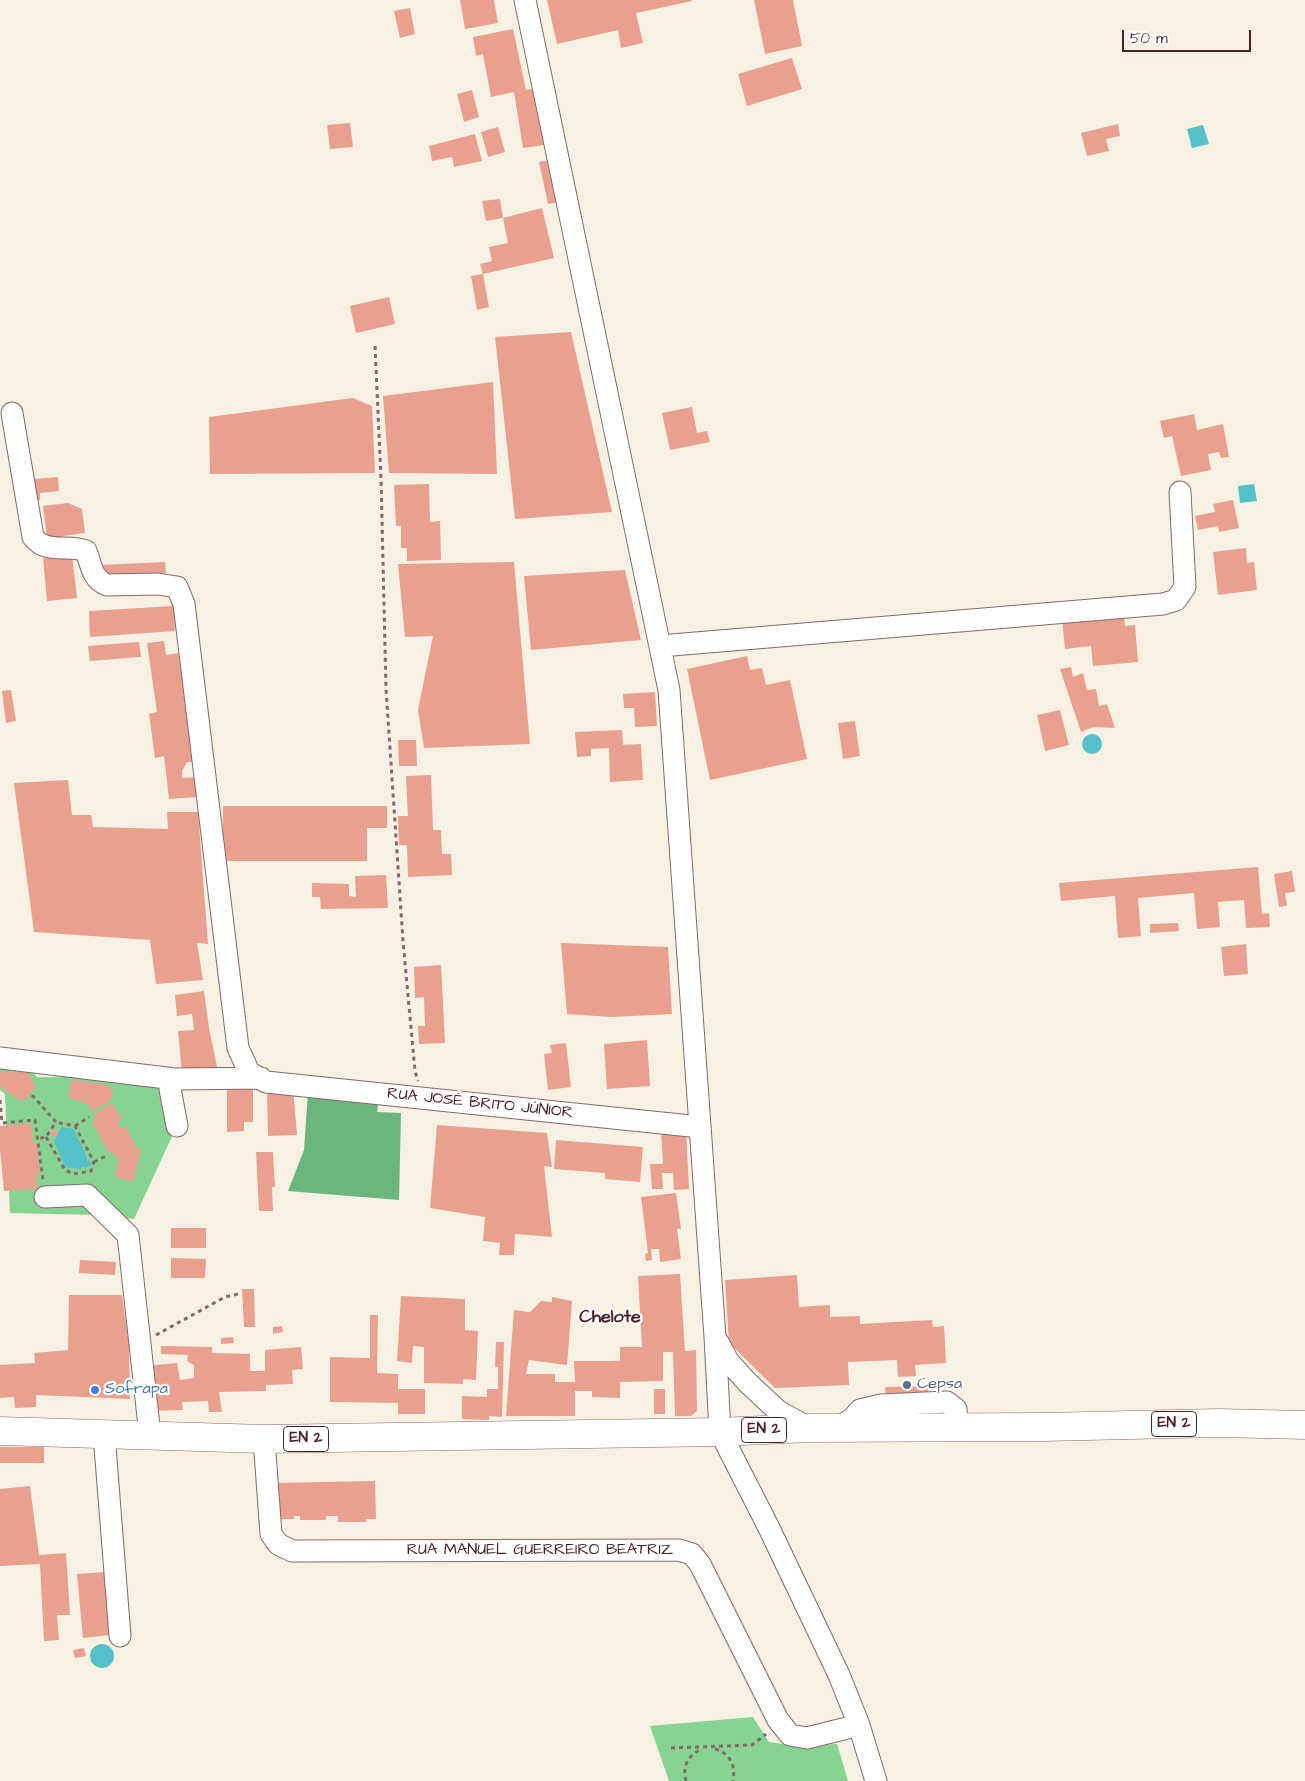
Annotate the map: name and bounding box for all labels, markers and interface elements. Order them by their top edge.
scale bar [1125,20,1254,52]
text: 50 m [1130,28,1168,49]
street label: RUA JOSÉ BRITO JÚNIOR [386,1085,574,1123]
district label: Chelote [579,1307,641,1329]
place label: Cepsa [917,1375,962,1395]
marker: Cepsa [901,1379,913,1391]
place label: Sofrapa [105,1380,168,1400]
marker: Sofrapa [89,1384,101,1396]
road number: EN 2 [1152,1412,1196,1436]
road number: EN 2 [742,1418,786,1442]
road number: EN 2 [284,1426,328,1452]
street label: RUA MANUEL GUERREIRO BEATRIZ [407,1541,673,1561]

